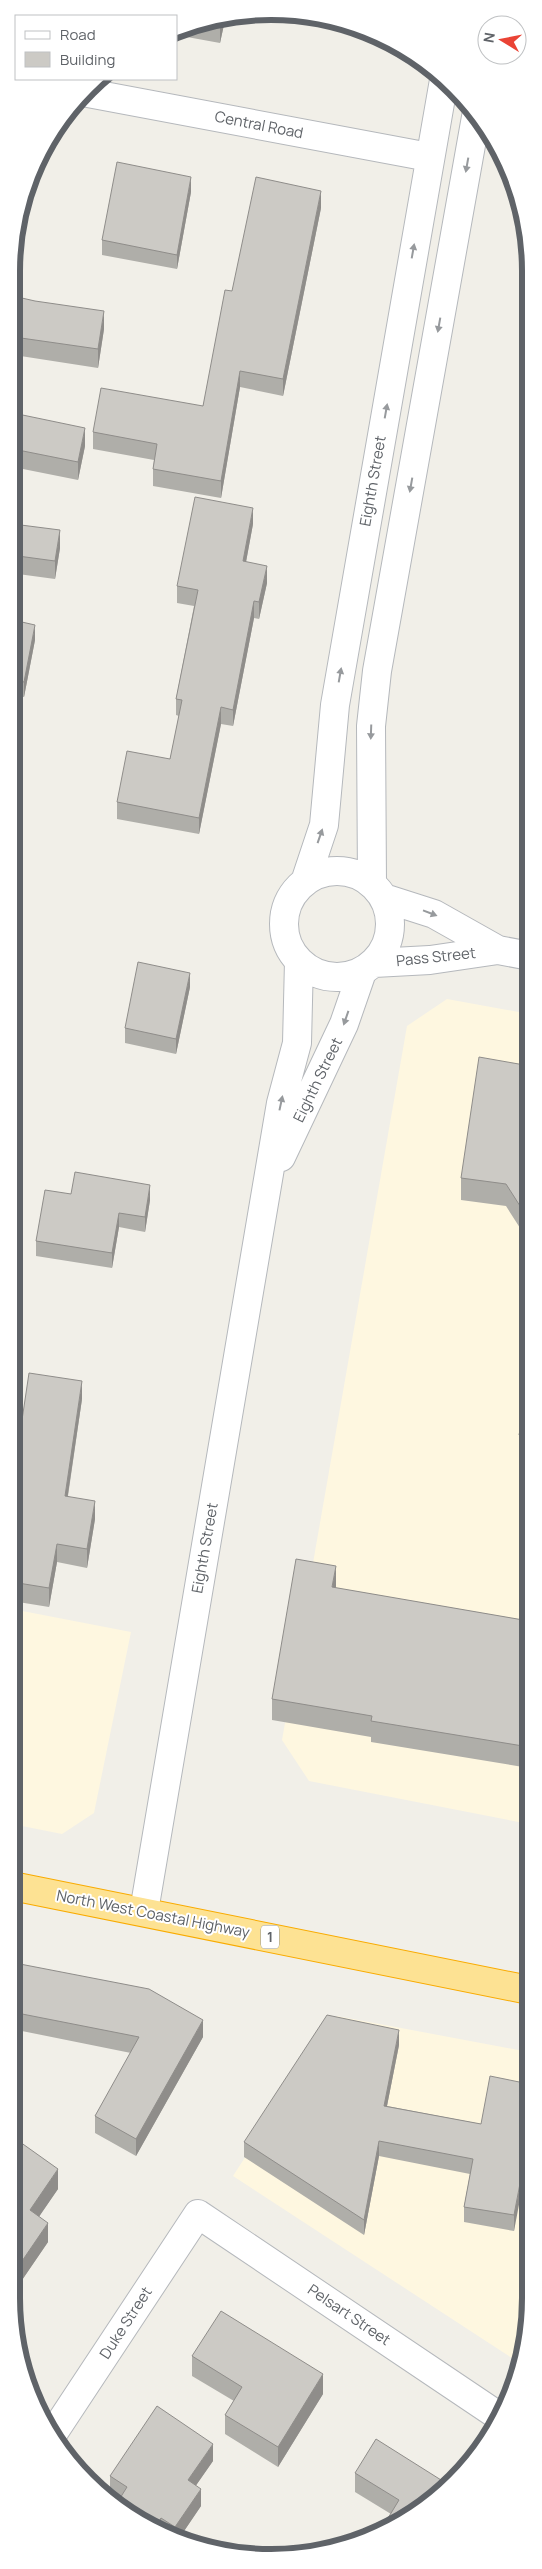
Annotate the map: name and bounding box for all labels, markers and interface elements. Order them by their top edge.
legend [15,15,178,80]
north arrow [477,15,527,65]
text: Road [60,24,96,45]
text: N [478,31,499,44]
text: Building [60,49,115,70]
street label: Central Road [213,106,305,143]
one-way arrow [463,158,471,174]
one-way arrow [410,243,418,259]
one-way arrow [434,318,442,334]
one-way arrow [382,403,390,419]
street label: Eighth Street [354,434,391,528]
one-way arrow [406,478,414,494]
one-way arrow [336,666,344,682]
one-way arrow [366,724,374,740]
one-way arrow [317,828,325,843]
one-way arrow [423,909,438,917]
street label: Pass Street [395,942,477,971]
one-way arrow [342,1011,350,1026]
street label: Eighth Street [288,1034,347,1126]
one-way arrow [277,1096,285,1111]
street label: Eighth Street [186,1501,223,1595]
street label: North West Coastal Highway [55,1884,252,1943]
road number: 1 [261,1925,279,1948]
street label: Pelsart Street [304,2279,395,2350]
street label: Duke Street [94,2283,157,2363]

